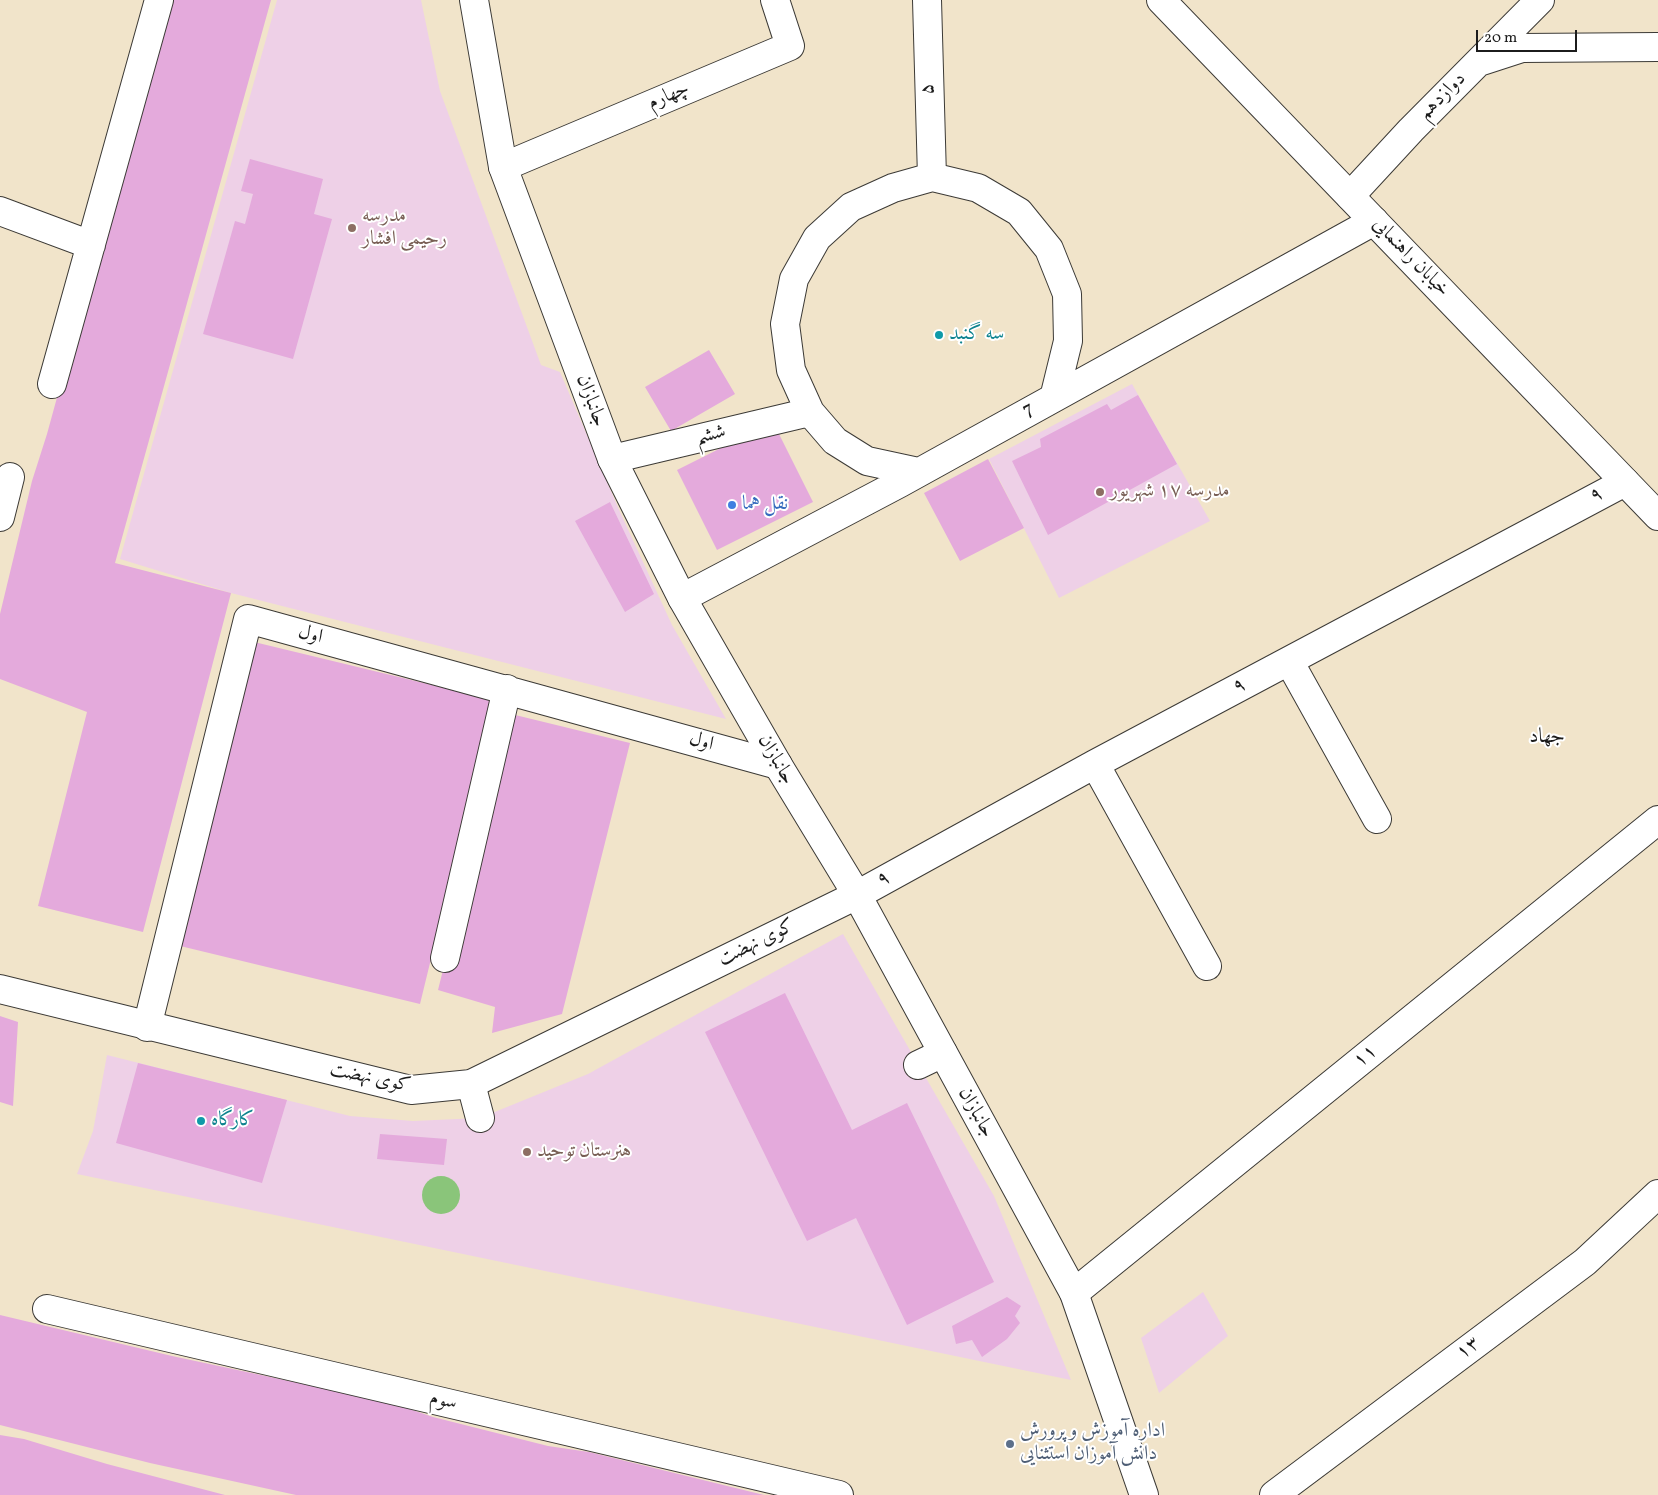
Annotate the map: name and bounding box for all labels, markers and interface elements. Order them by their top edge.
scale bar [1478,20,1579,52]
text: 20 m [1484,28,1517,49]
street label: دوازدهم [1414,68,1472,126]
street label: چهارم [645,78,693,116]
street label: ۵ [917,83,941,95]
place label: مدرسه رحیمی افشار [362,205,447,252]
street label: خیابان راهنمایی [1366,213,1454,303]
marker: مدرسه رحیمی افشار [346,222,358,234]
place label: سه گنبد [949,323,1004,347]
marker: سه گنبد [933,329,945,341]
street label: جانبازان [570,372,610,430]
street label: 7 [1019,398,1039,424]
street label: ششم [694,421,728,451]
place label: مدرسه ۱۷ شهریور [1110,480,1230,504]
street label: ۹ [1586,483,1608,509]
marker: مدرسه ۱۷ شهریور [1094,486,1106,498]
place label: نقل هما [742,493,788,517]
marker: نقل هما [726,499,738,511]
street label: اول [295,621,325,651]
street label: ۹ [1229,674,1251,700]
district label: جهاد [1529,725,1565,751]
street label: اول [686,728,716,758]
street label: جانبازان [751,731,799,789]
street label: ۹ [873,867,895,893]
street label: کوی نهضت [715,915,799,973]
street label: ۱۱ [1349,1040,1383,1074]
street label: کوی نهضت [327,1059,413,1099]
street label: جانبازان [951,1084,999,1142]
place label: کارگاه [211,1109,254,1133]
marker: کارگاه [195,1115,207,1127]
place label: هنرستان توحید [537,1140,631,1164]
marker: هنرستان توحید [521,1146,533,1158]
street label: ۱۳ [1452,1332,1486,1366]
street label: سوم [427,1387,459,1417]
place label: اداره آموزش و پرورش دانش آموزان استثنایی [1020,1420,1165,1467]
marker: اداره آموزش و پرورش دانش آموزان استثنایی [1004,1438,1016,1450]

